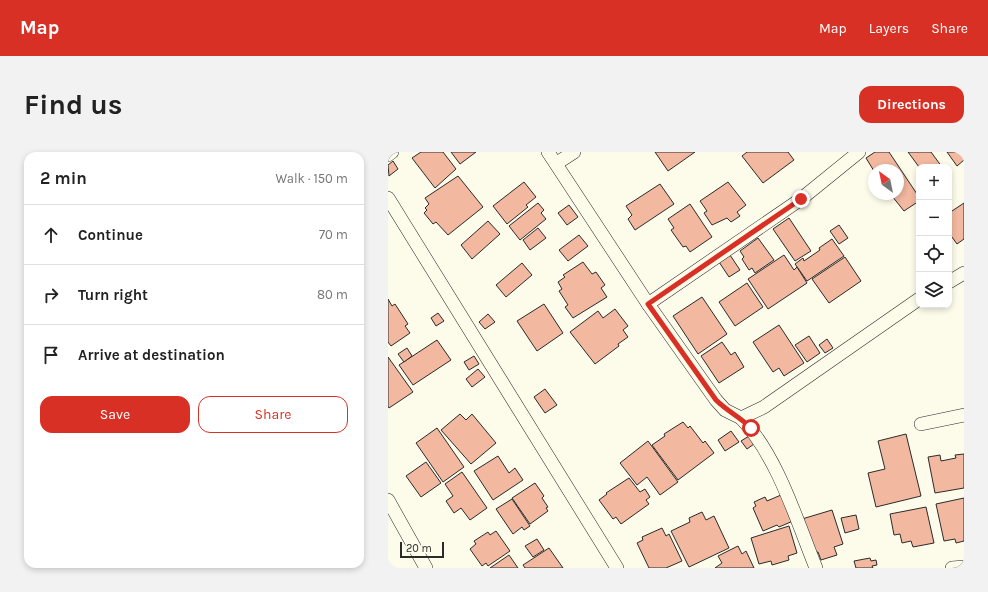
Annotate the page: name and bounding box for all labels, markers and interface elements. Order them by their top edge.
text: Map [20,17,59,39]
text: Map [819,20,847,37]
text: Layers [869,20,909,37]
text: Share [931,20,968,37]
button: Directions [859,86,964,123]
text: Find us [24,88,123,121]
north arrow [868,164,904,200]
map controls [916,164,952,308]
button: + [916,164,952,200]
text: 2 min [40,168,87,188]
text: Walk · 150 m [276,171,348,186]
route end [792,190,810,208]
button: − [916,200,952,236]
icon: ahead [40,224,62,246]
text: Continue [78,226,143,244]
text: 70 m [319,227,348,242]
button: locate [916,236,952,272]
button: layers [916,272,952,308]
icon: right [40,284,62,306]
text: Turn right [78,286,148,304]
text: 80 m [317,287,348,302]
icon: arrive [40,344,62,366]
text: Arrive at destination [78,346,225,364]
button: Save [40,396,190,433]
button: Share [198,396,348,433]
route start [742,419,760,437]
scale bar [400,540,444,559]
text: 20 m [406,542,432,555]

